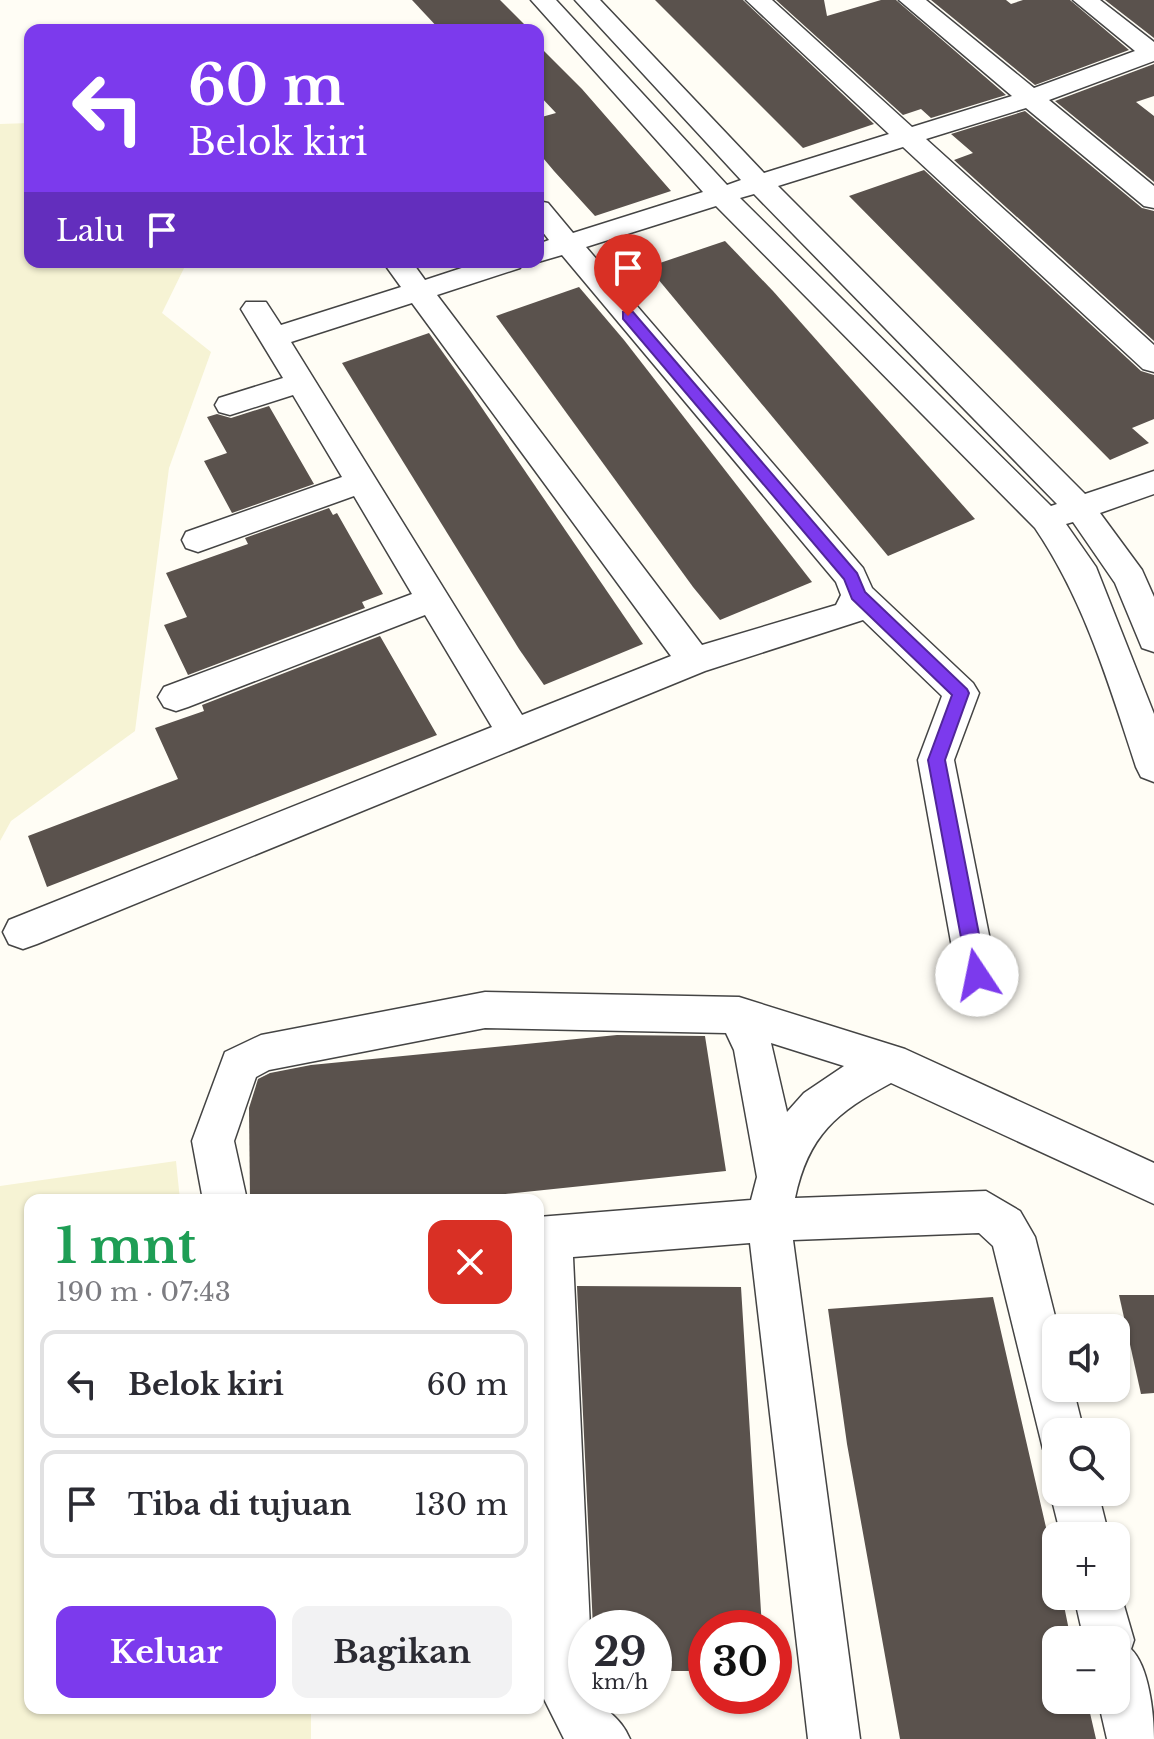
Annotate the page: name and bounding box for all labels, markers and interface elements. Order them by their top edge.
text: 60 m [188,51,345,120]
icon: left [56,56,160,160]
text: Belok kiri [188,120,367,165]
icon: arrive [140,208,184,252]
text: Lalu [56,212,124,249]
pin [594,234,662,316]
icon: arrive [606,246,650,290]
position arrow [935,933,1019,1017]
text: 1 mnt [56,1216,196,1276]
button: close [428,1220,512,1304]
text: 190 m · 07:43 [56,1276,231,1308]
map controls [1042,1314,1130,1714]
button: sound [1042,1314,1130,1402]
icon: left [60,1362,104,1406]
text: Belok kiri [128,1366,284,1403]
text: 60 m [426,1366,508,1403]
button: search [1042,1418,1130,1506]
icon: arrive [60,1482,104,1526]
text: Tiba di tujuan [128,1486,351,1523]
text: 130 m [414,1486,508,1523]
button: + [1042,1522,1130,1610]
button: Keluar [56,1606,276,1698]
button: Bagikan [292,1606,512,1698]
speed limit sign: 30 [688,1610,792,1714]
button: − [1042,1626,1130,1714]
text: 29 [594,1627,647,1677]
text: km/h [592,1670,648,1694]

